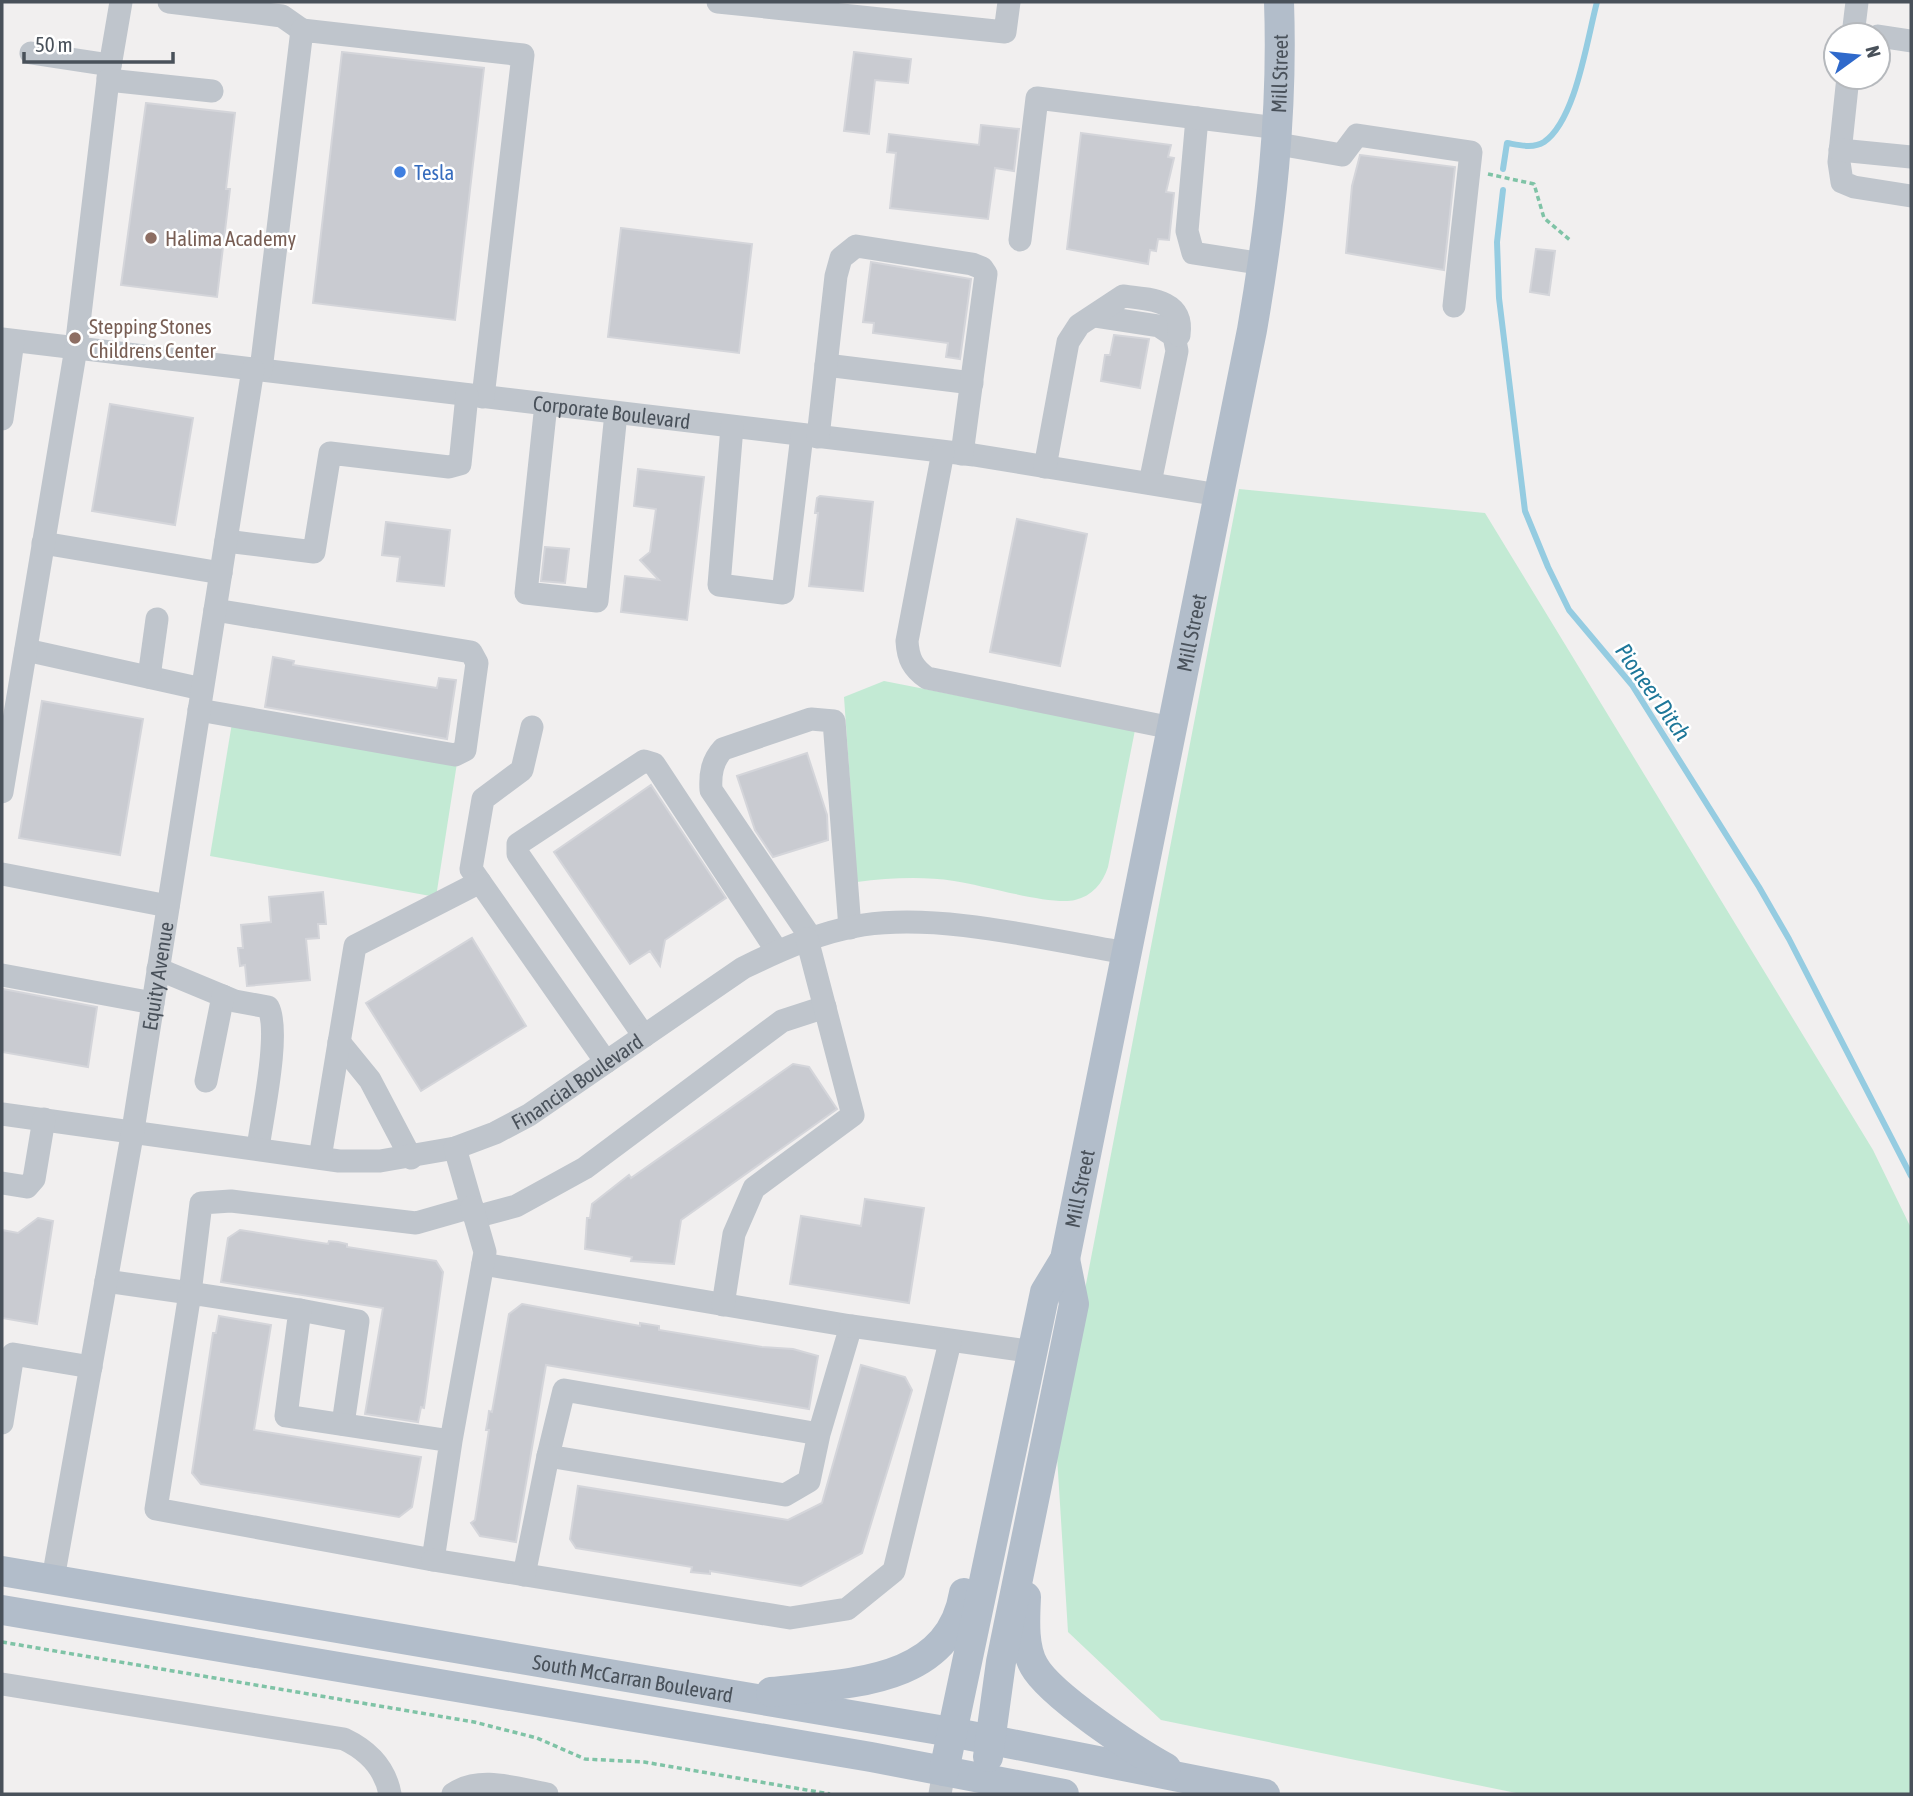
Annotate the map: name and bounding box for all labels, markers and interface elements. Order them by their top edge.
scale bar [24,21,173,65]
north arrow [1822,21,1892,91]
text: 50 m [35,32,73,56]
street label: Mill Street [1266,34,1292,114]
text: N [1861,43,1885,60]
place label: Tesla [414,160,454,184]
marker: Tesla [392,164,408,180]
place label: Halima Academy [165,226,297,250]
marker: Halima Academy [143,230,159,246]
place label: Stepping Stones Childrens Center [89,314,217,362]
marker: Stepping Stones Childrens Center [67,330,83,346]
street label: Corporate Boulevard [532,390,692,433]
street label: Mill Street [1172,592,1211,674]
water label: Pioneer Ditch [1610,638,1696,746]
street label: Equity Avenue [137,920,178,1032]
street label: Financial Boulevard [507,1029,647,1134]
street label: Mill Street [1060,1147,1099,1230]
street label: South McCarran Boulevard [531,1649,735,1707]

